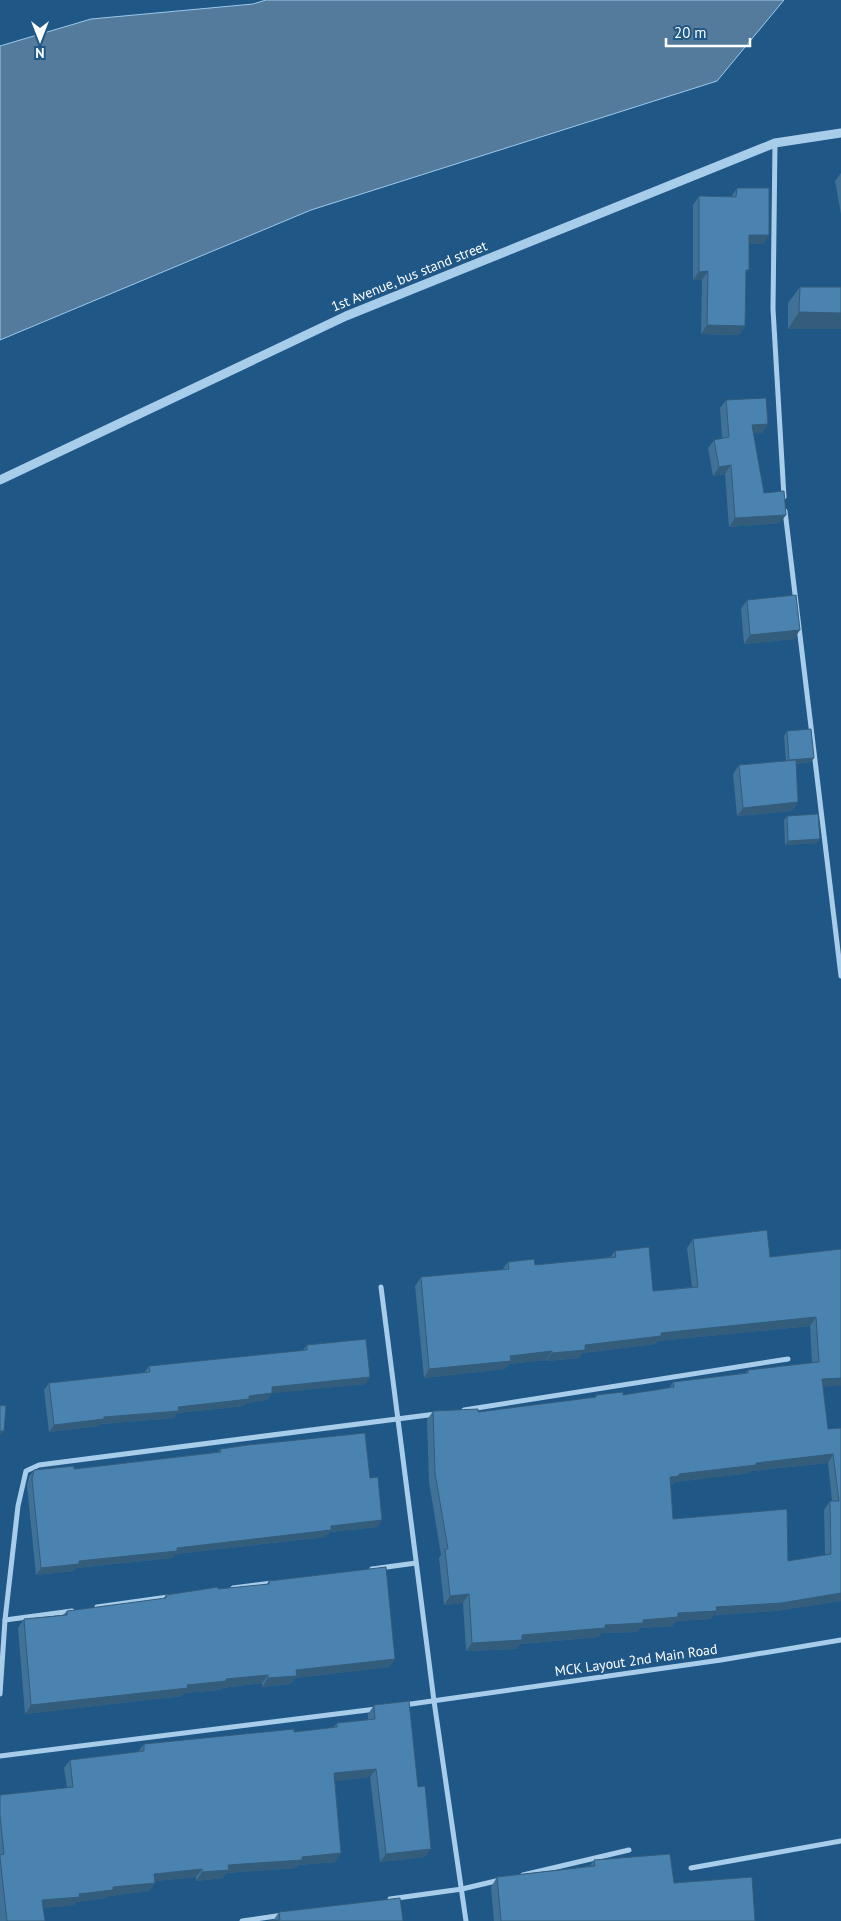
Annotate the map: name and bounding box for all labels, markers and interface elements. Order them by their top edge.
north arrow [15,15,65,65]
scale bar [666,15,750,47]
text: 20 m [674,23,707,42]
text: N [35,44,45,62]
street label: 1st Avenue, bus stand street [328,236,490,316]
street label: MCK Layout 2nd Main Road [553,1640,719,1680]

